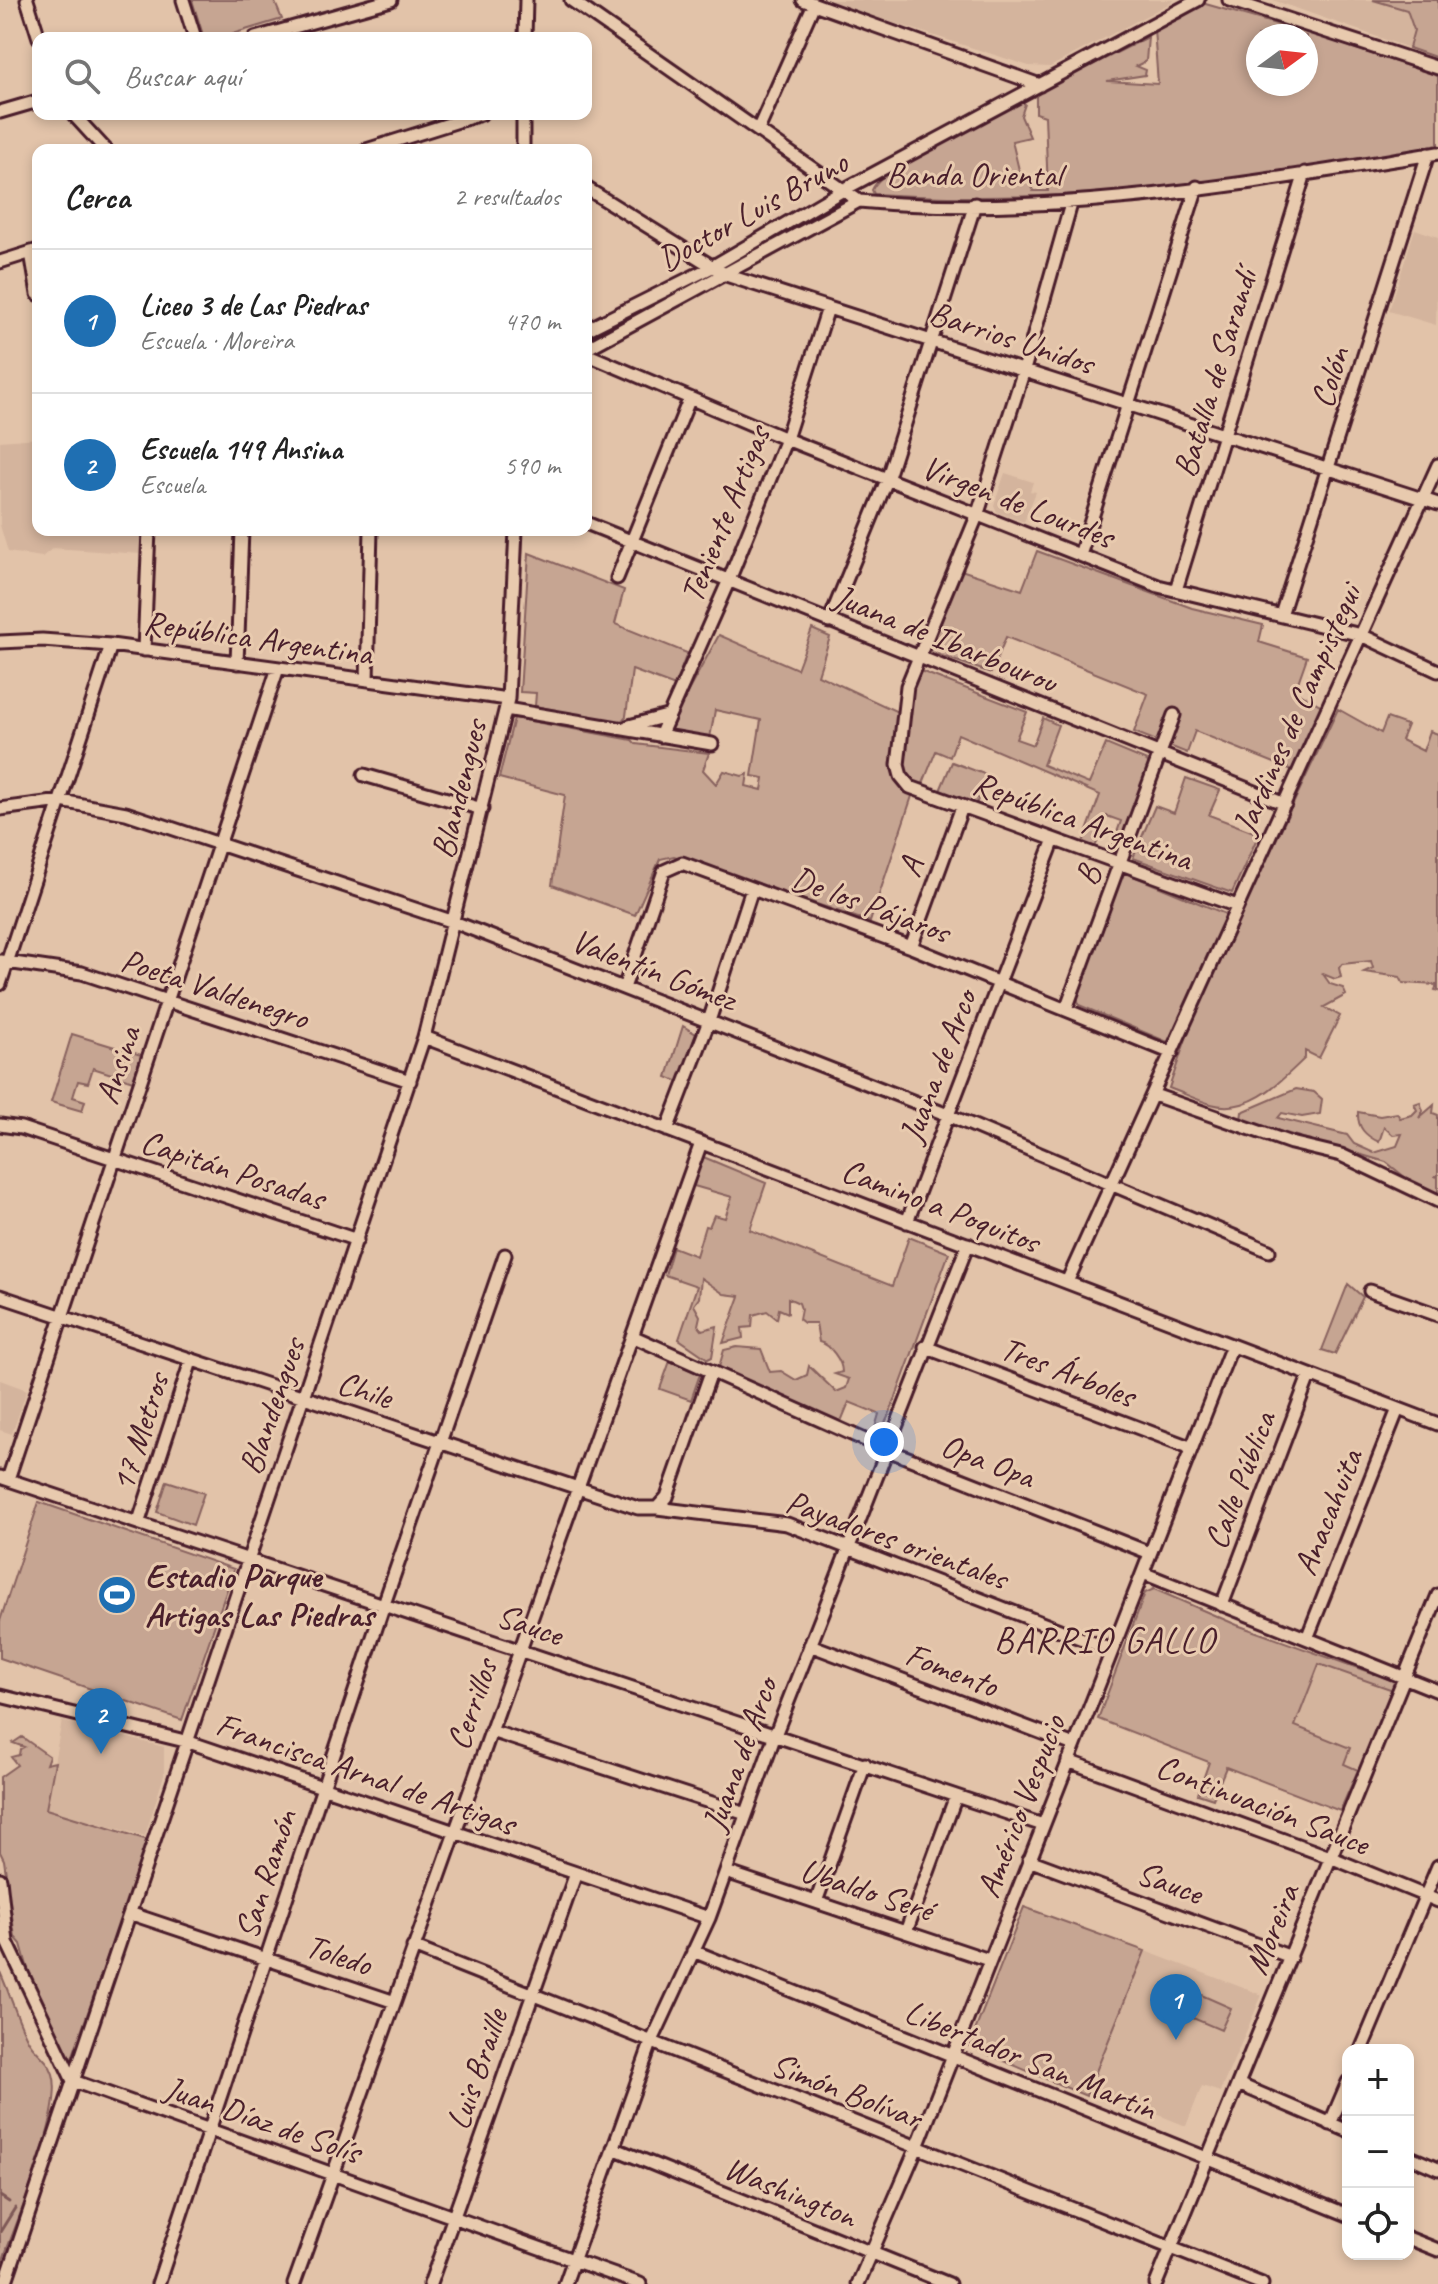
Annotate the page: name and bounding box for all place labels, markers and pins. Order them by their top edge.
place label: Estadio Parque Artigas Las Piedras [145,1554,377,1636]
sports icon: Estadio Parque Artigas Las Piedras [96,1574,138,1616]
pin: 2 [75,1688,127,1754]
pin: 1 [1150,1974,1202,2040]

